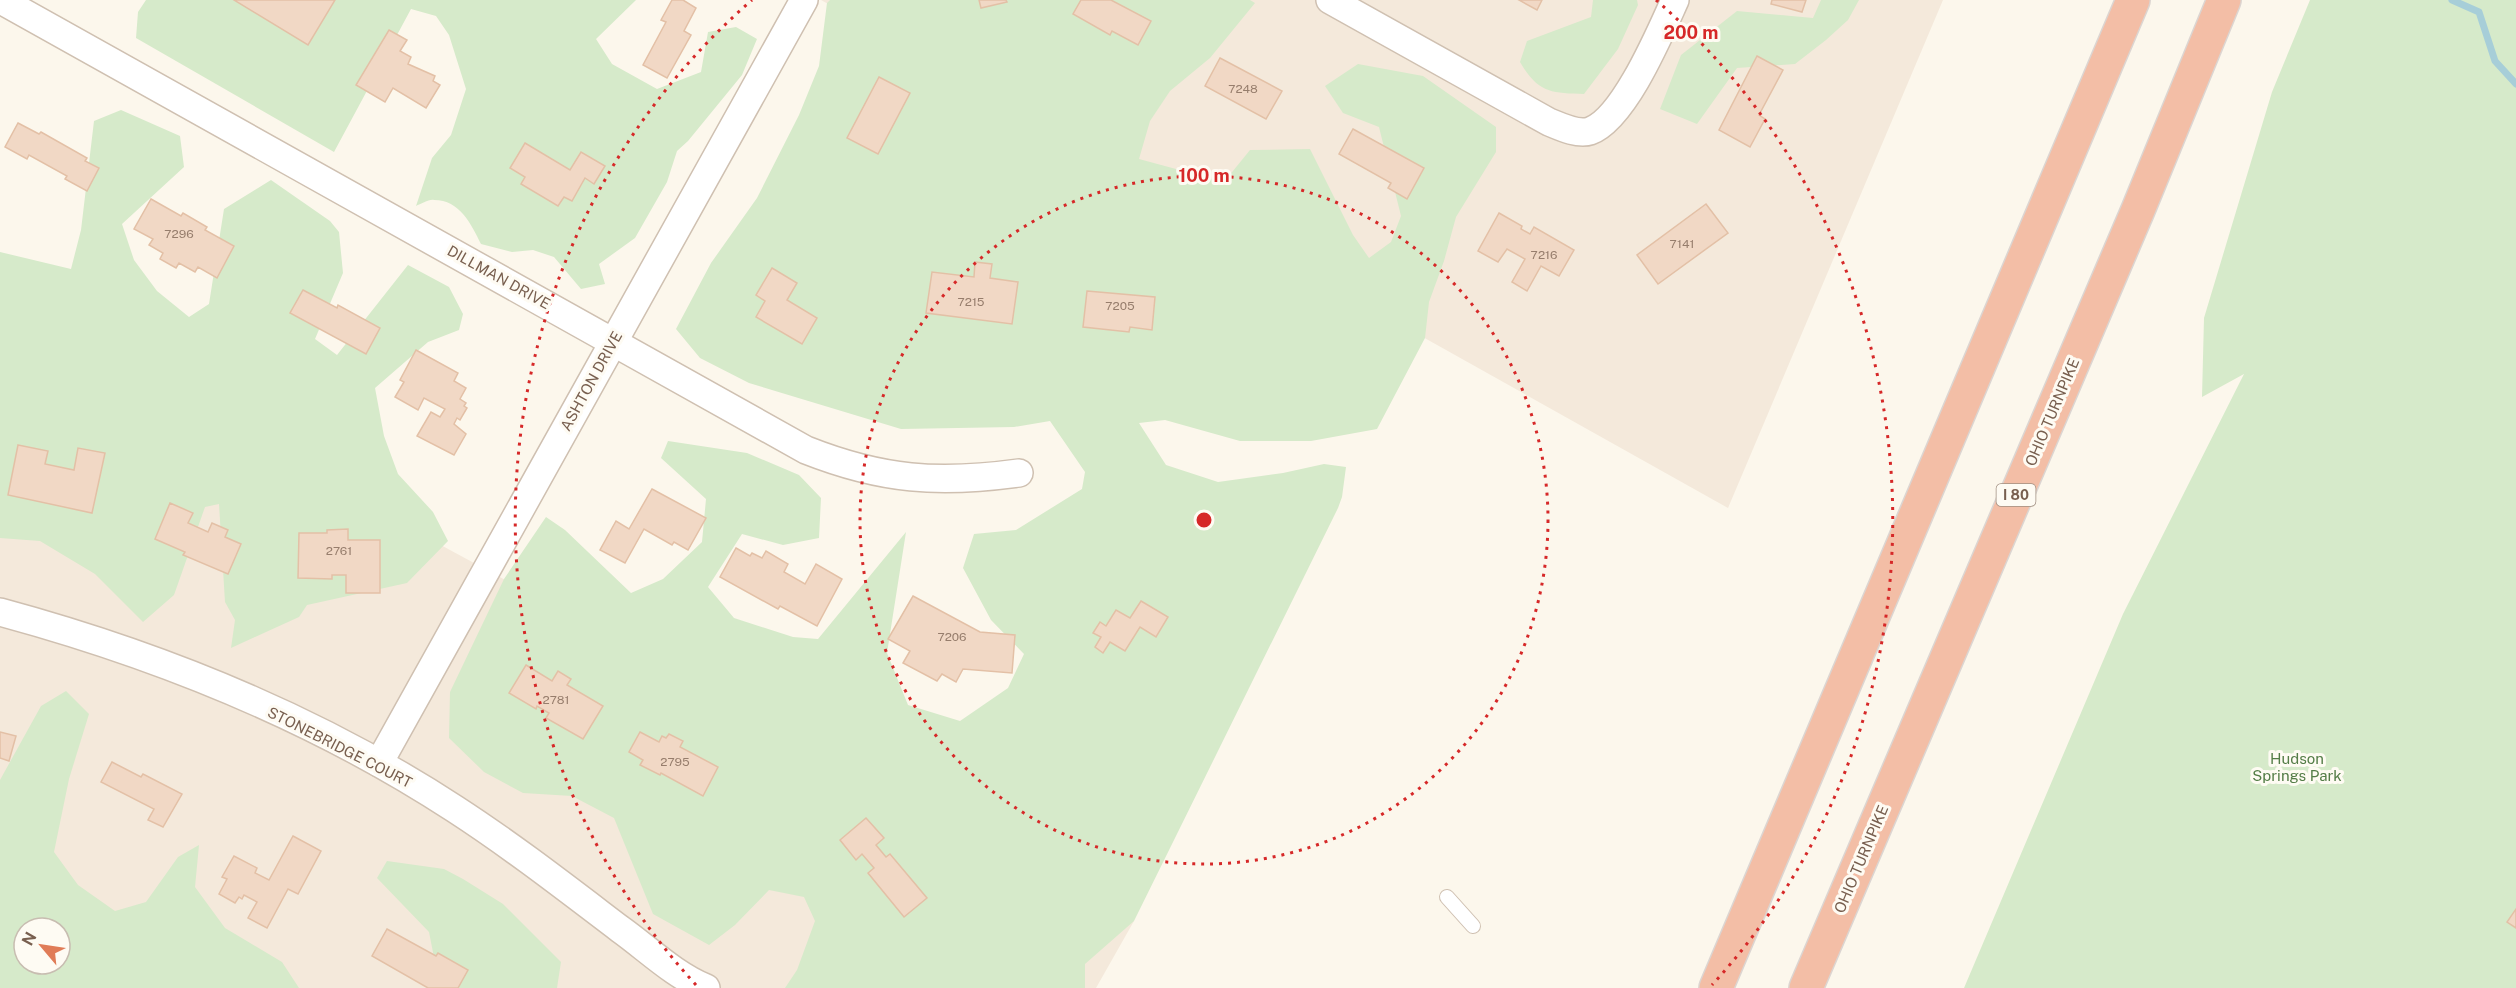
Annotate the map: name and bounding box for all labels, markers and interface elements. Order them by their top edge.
text: 200 m [1664,22,1718,43]
house number: 7248 [1228,82,1258,96]
text: 100 m [1178,165,1230,186]
house number: 7296 [164,227,194,241]
house number: 7141 [1670,237,1694,251]
street label: DILLMAN DRIVE [445,242,553,312]
house number: 7216 [1531,248,1557,262]
house number: 7215 [957,295,985,309]
house number: 7205 [1105,299,1135,313]
street label: ASHTON DRIVE [557,328,625,434]
street label: OHIO TURNPIKE [2022,355,2082,469]
road number: I 80 [1996,484,2036,506]
centre of rings [1194,510,1214,530]
house number: 2761 [326,544,352,558]
house number: 7206 [937,630,967,644]
house number: 2781 [543,693,569,707]
street label: STONEBRIDGE COURT [265,703,415,791]
park label: Hudson Springs Park [2252,750,2342,784]
house number: 2795 [660,755,690,769]
street label: OHIO TURNPIKE [1831,802,1891,916]
north arrow [12,916,72,976]
text: N [18,929,41,949]

